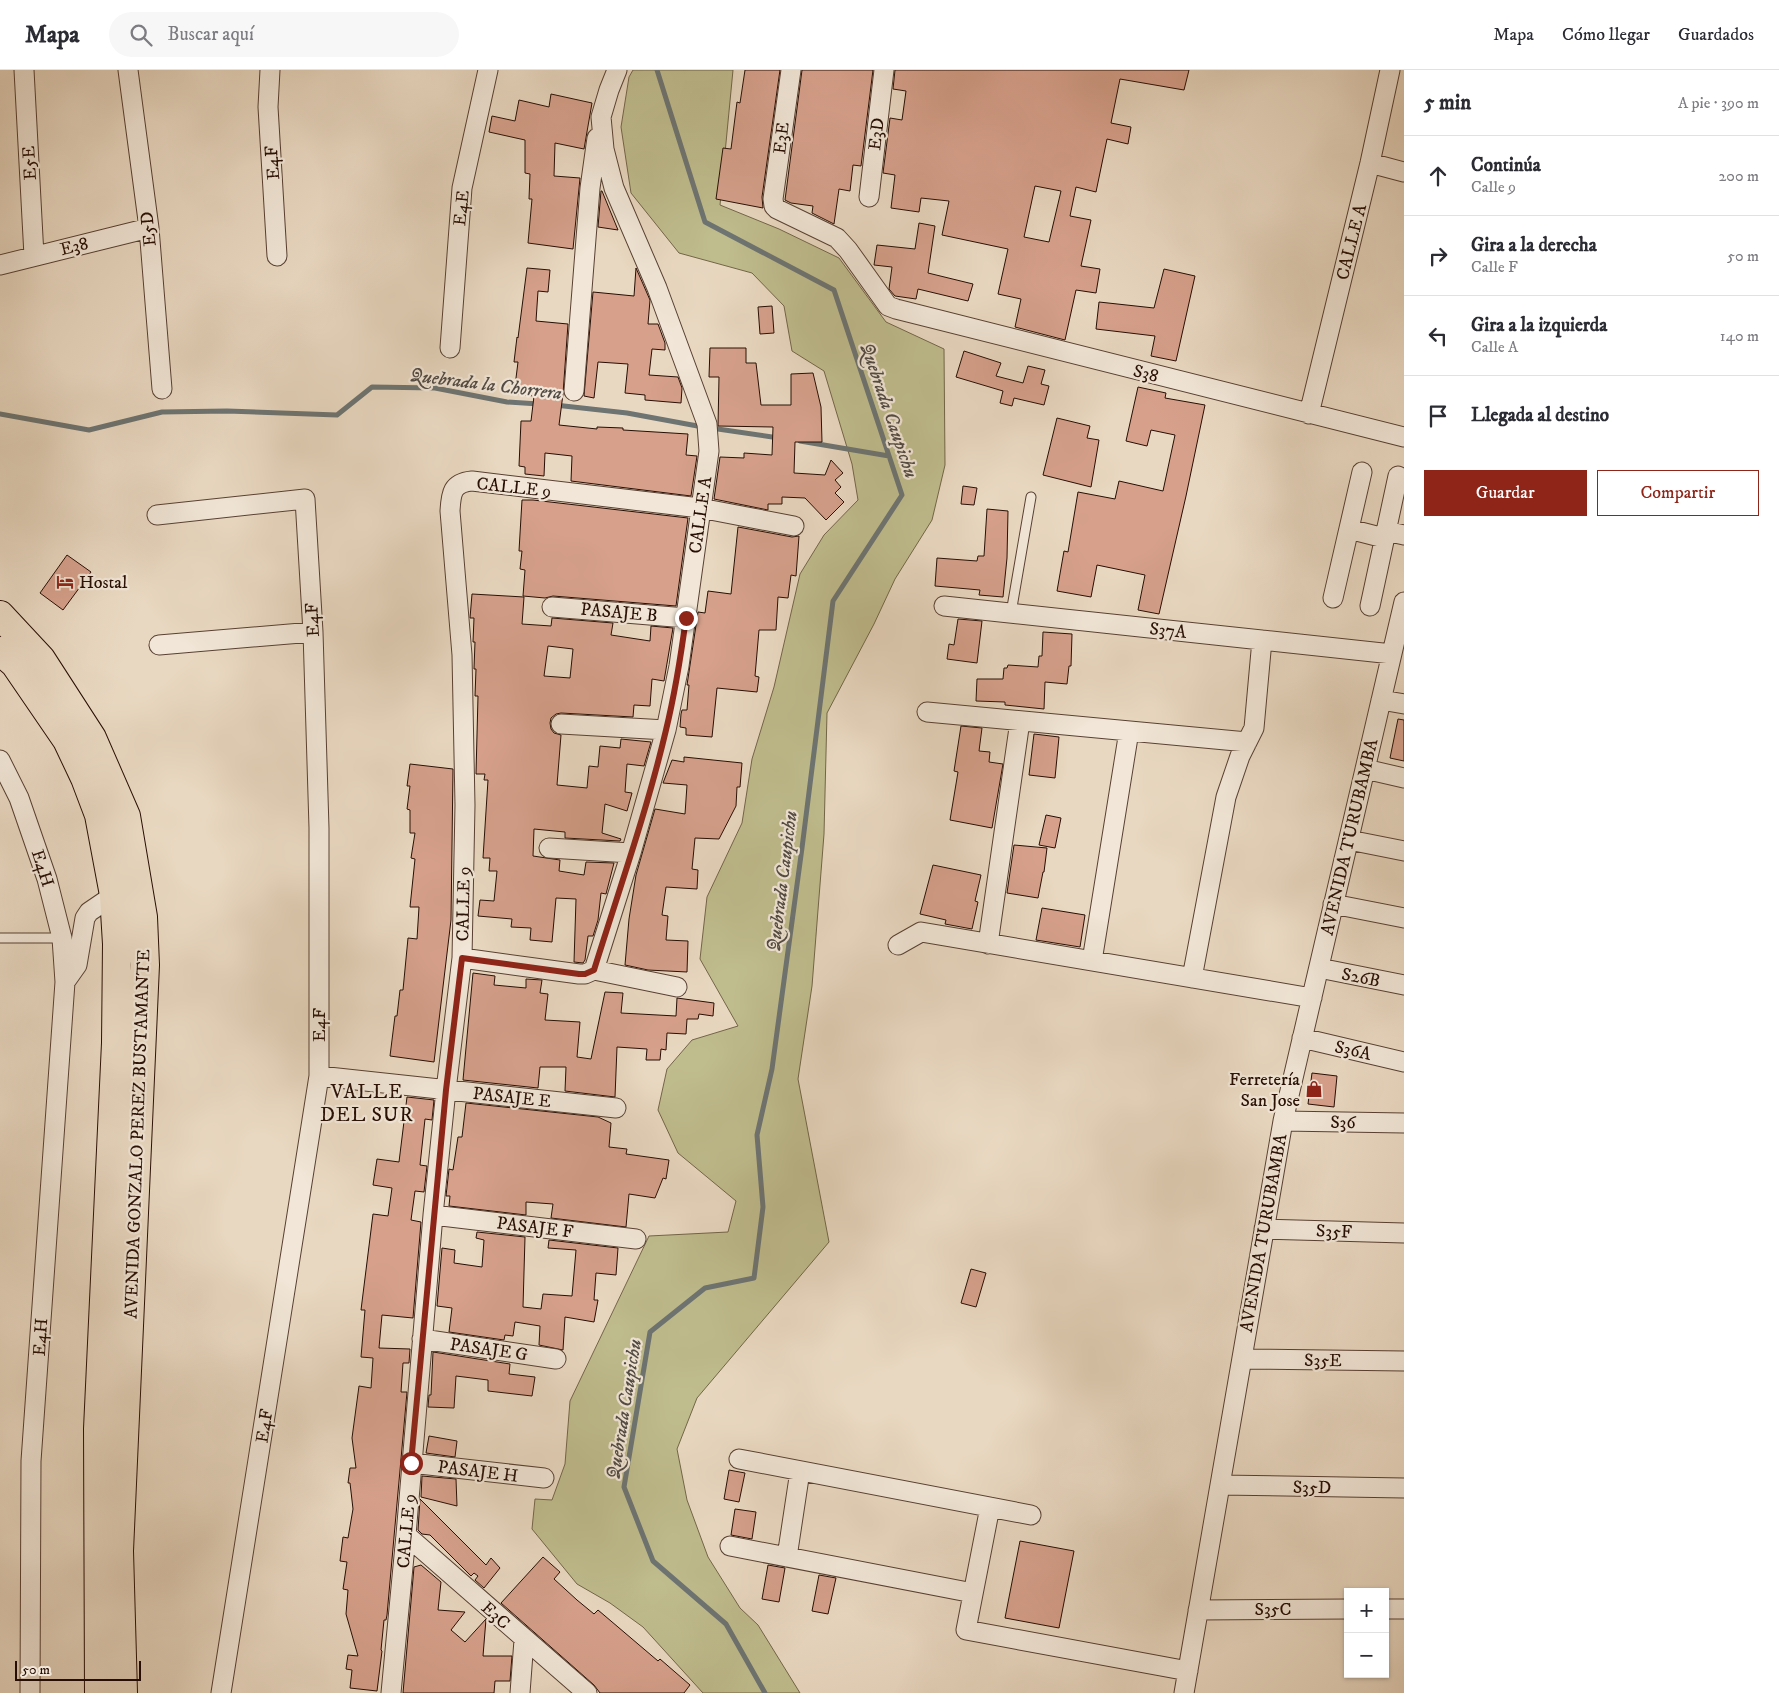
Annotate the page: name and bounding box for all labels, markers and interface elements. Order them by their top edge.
search box [109,12,459,57]
text: Mapa [25,20,79,50]
icon: search [127,21,155,49]
text: Buscar aquí [167,23,254,46]
text: Mapa [1493,24,1534,46]
text: Cómo llegar [1562,24,1650,46]
text: Guardados [1678,24,1754,46]
text: 5 min [1424,90,1471,116]
text: A pie · 390 m [1678,93,1759,113]
street label: E3D [864,116,890,152]
street label: E3E [769,121,795,155]
street label: E5E [18,145,42,181]
street label: E4F [261,145,285,181]
text: Continúa [1471,154,1541,177]
icon: ahead [1424,162,1452,190]
text: 200 m [1718,166,1759,186]
text: Calle 9 [1471,177,1516,197]
street label: E4E [449,189,475,227]
street label: CALLE A [1332,201,1372,282]
street label: E5D [136,210,162,248]
street label: E38 [58,233,91,261]
text: Gira a la derecha [1471,234,1597,257]
icon: right [1424,242,1452,270]
text: 50 m [1727,246,1759,266]
text: Calle F [1471,257,1518,277]
text: Gira a la izquierda [1471,314,1607,337]
icon: left [1424,322,1452,350]
text: 140 m [1720,326,1759,346]
text: Calle A [1471,337,1518,357]
water label: Quebrada Caupichu [854,340,923,482]
street label: S38 [1131,360,1161,388]
water label: Quebrada la Chorrera [408,364,563,405]
icon: arrive [1424,402,1452,430]
text: Llegada al destino [1471,404,1609,427]
button: Guardar [1424,470,1587,516]
button: Compartir [1597,470,1759,516]
street label: CALLE 9 [475,473,552,503]
street label: CALLE A [685,475,717,555]
hotel icon: Hostal [55,572,75,592]
place label: Hostal [79,572,128,594]
street label: PASAJE B [579,599,658,627]
street label: E4F [301,602,325,638]
route end [675,607,698,630]
street label: S37A [1148,618,1188,644]
street label: AVENIDA TURUBAMBA [1317,736,1383,938]
water label: Quebrada Caupichu [762,809,804,953]
street label: E4H [26,847,58,890]
street label: CALLE 9 [452,866,476,942]
street label: AVENIDA GONZALO PEREZ BUSTAMANTE [121,949,155,1319]
street label: S26B [1340,963,1382,993]
street label: E4F [309,1008,331,1042]
street label: S36A [1332,1036,1374,1066]
place label: Ferretería San Jose [1229,1069,1300,1112]
shop icon: Ferretería San Jose [1304,1079,1324,1099]
district label: VALLE DEL SUR [320,1080,414,1128]
street label: PASAJE E [472,1083,552,1113]
street label: S36 [1330,1112,1357,1134]
street label: AVENIDA TURUBAMBA [1236,1132,1292,1334]
street label: PASAJE F [495,1212,574,1244]
street label: S35F [1316,1220,1352,1244]
street label: E4H [29,1317,53,1357]
street label: PASAJE G [448,1334,530,1366]
water label: Quebrada Caupichu [602,1337,648,1481]
street label: S35E [1304,1350,1342,1372]
street label: E4F [251,1408,279,1445]
route start [400,1452,423,1475]
street label: PASAJE H [436,1456,519,1488]
street label: S35D [1293,1477,1331,1499]
street label: CALLE 9 [393,1493,421,1569]
map controls [1344,1588,1389,1678]
button: + [1344,1588,1389,1633]
street label: E3C [476,1597,514,1634]
street label: S35C [1254,1599,1292,1621]
button: − [1344,1633,1389,1678]
scale bar [15,1658,141,1681]
text: 50 m [22,1661,50,1679]

